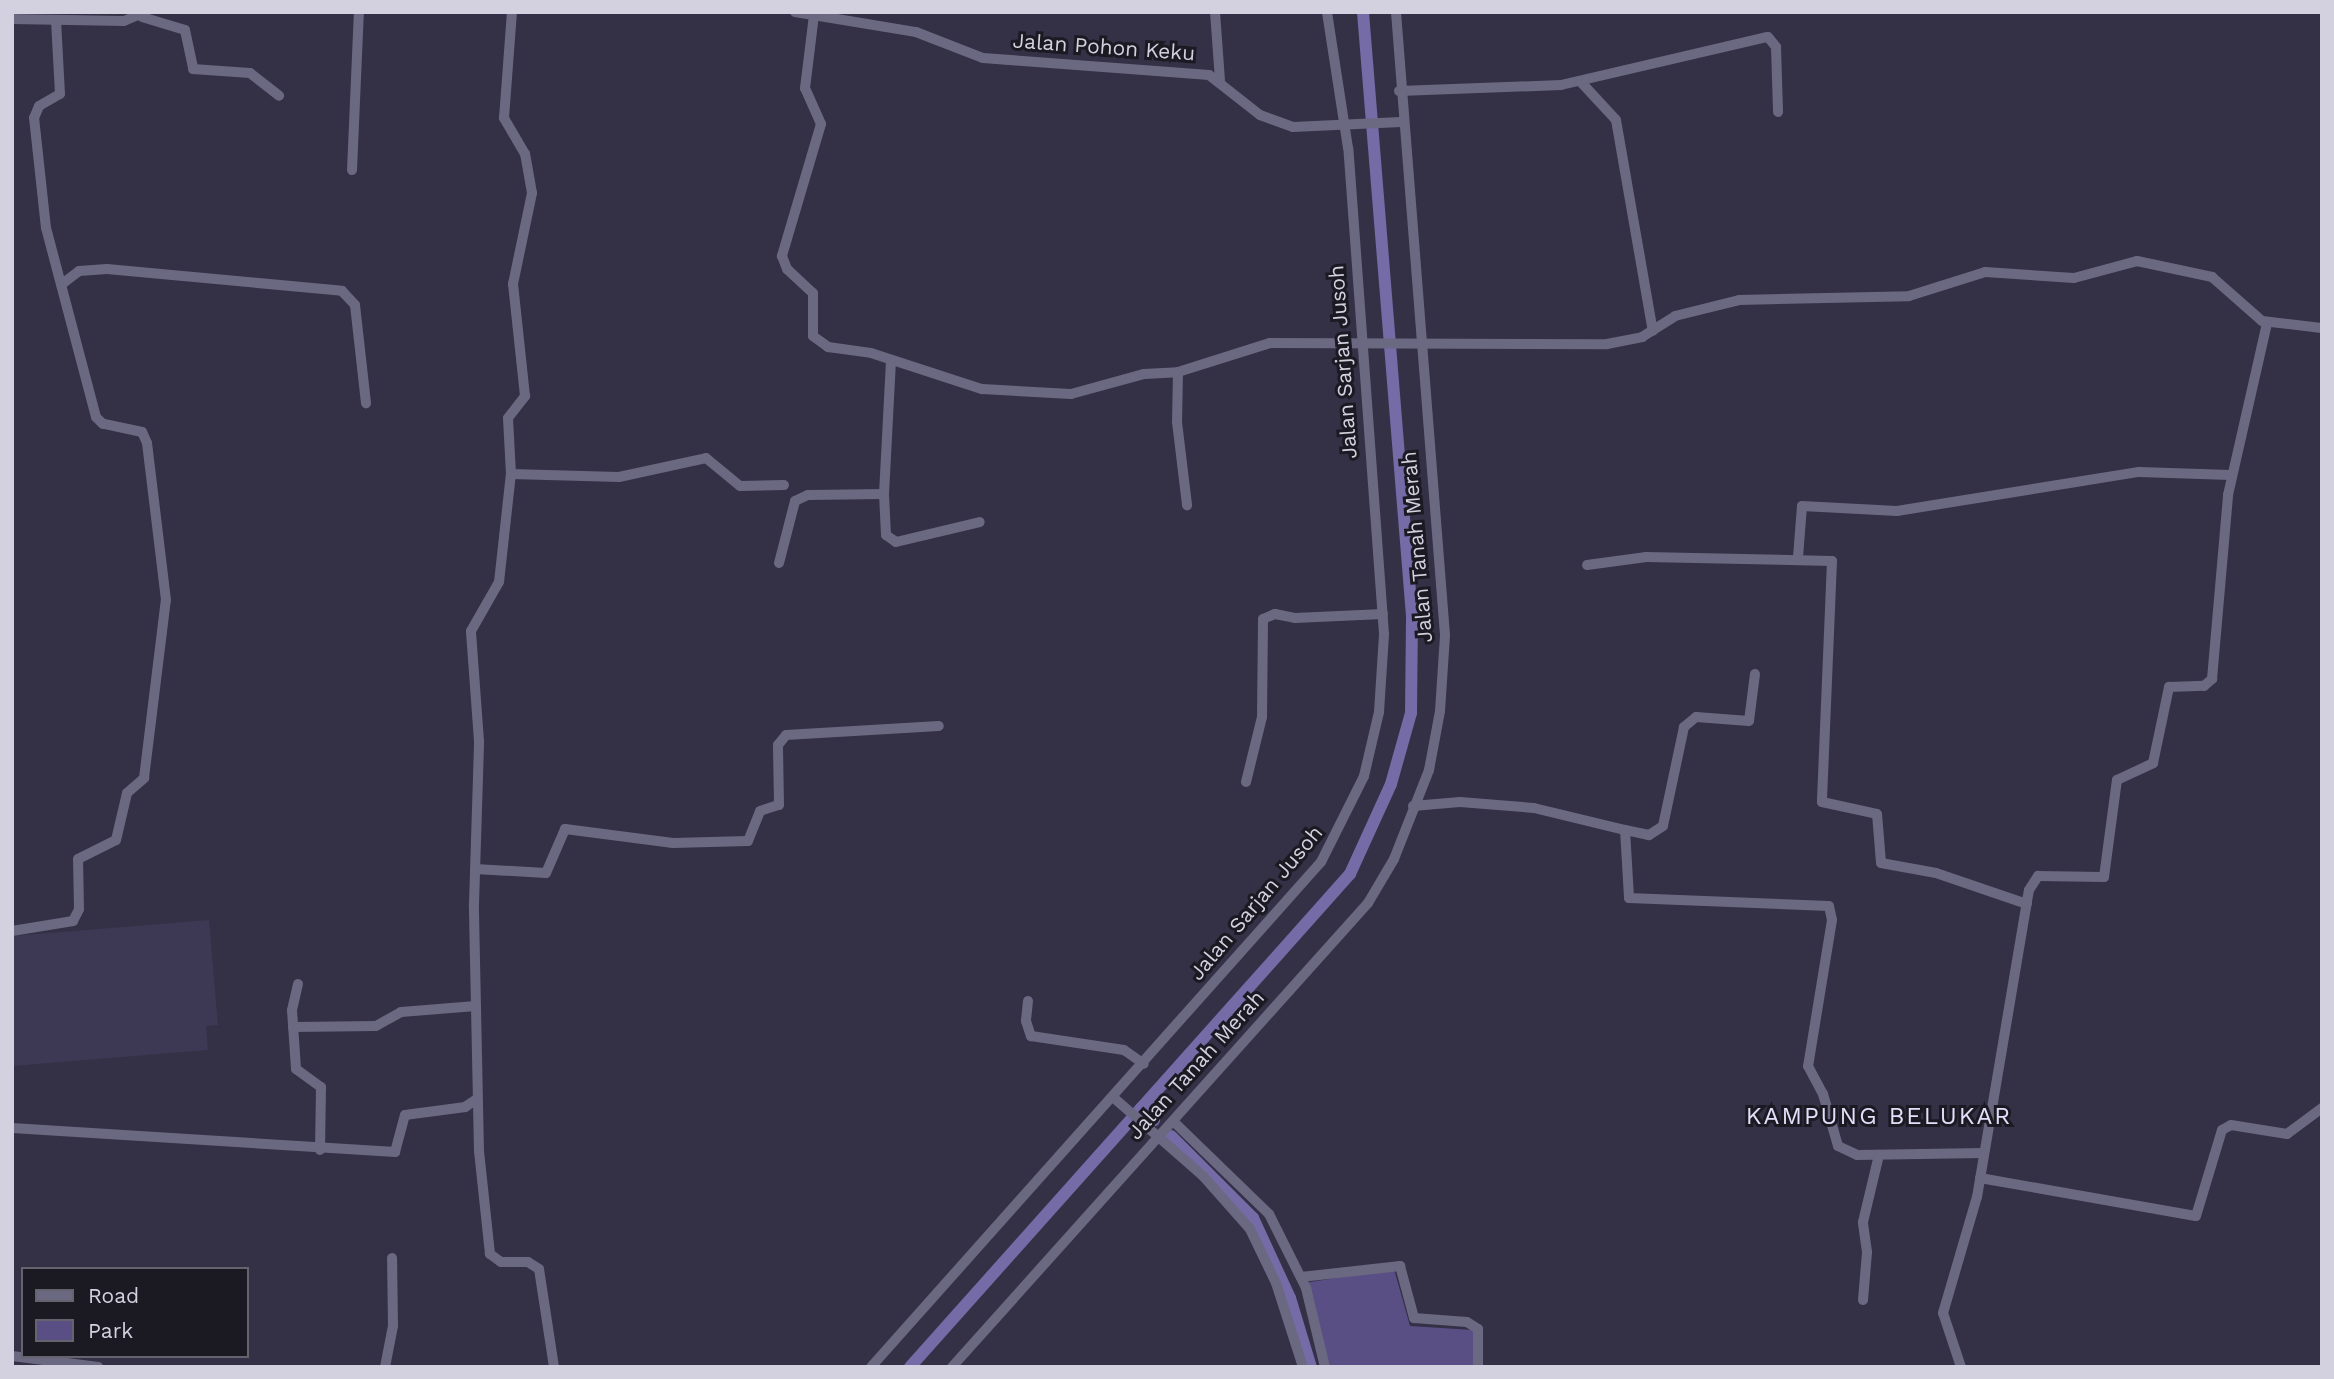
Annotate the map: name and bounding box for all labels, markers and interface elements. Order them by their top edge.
street label: Jalan Pohon Keku [1012,28,1196,66]
street label: Jalan Sarjan Jusoh [1324,264,1362,460]
street label: Jalan Tanah Merah [1396,450,1438,644]
street label: Jalan Sarjan Jusoh [1184,820,1328,986]
street label: Jalan Tanah Merah [1122,985,1270,1145]
district label: KAMPUNG BELUKAR [1748,1103,2010,1131]
legend [21,1267,248,1358]
text: Road [88,1283,139,1308]
text: Park [88,1318,133,1343]

